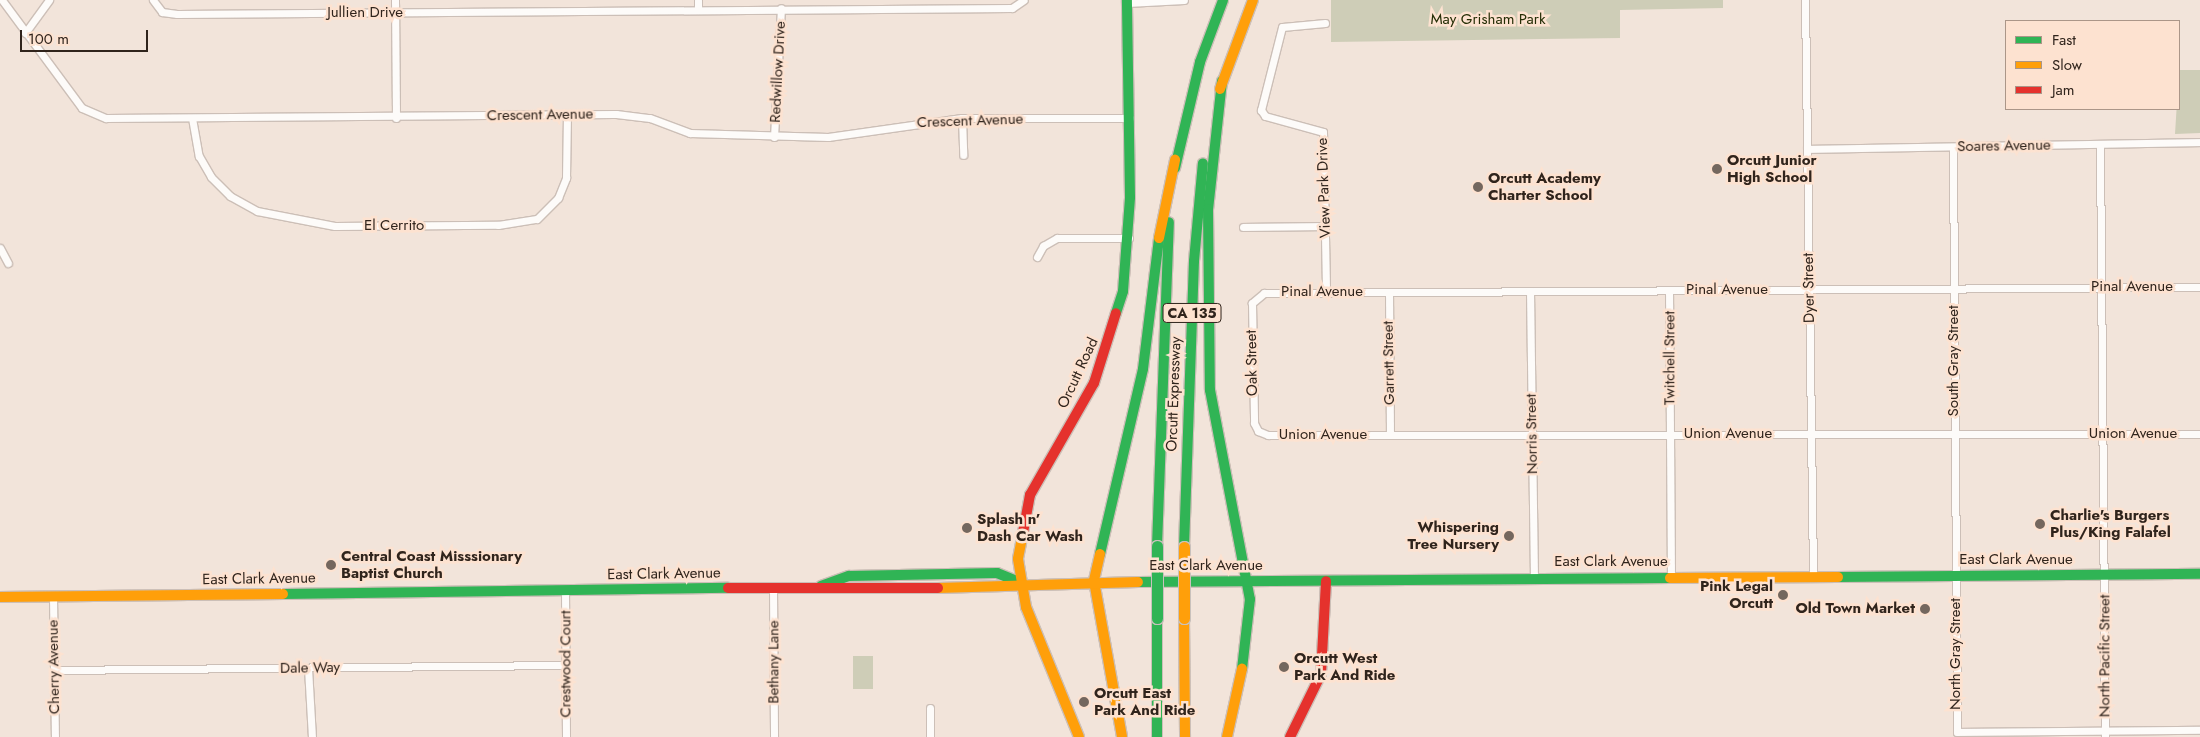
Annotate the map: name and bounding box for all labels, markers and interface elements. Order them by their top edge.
street label: Jullien Drive [327,4,403,22]
park label: May Grisham Park [1430,11,1546,29]
scale bar [22,20,150,52]
legend [2005,20,2180,110]
street label: Redwillow Drive [766,21,790,123]
text: 100 m [28,28,69,50]
text: Fast [2052,29,2076,51]
text: Slow [2052,54,2082,76]
text: Jam [2052,79,2075,101]
street label: Crescent Avenue [487,105,593,125]
street label: Crescent Avenue [916,110,1024,132]
street label: Soares Avenue [1957,136,2051,156]
street label: View Park Drive [1313,137,1335,239]
place label: Orcutt Junior High School [1727,151,1817,186]
marker: Orcutt Junior High School [1711,163,1723,175]
place label: Orcutt Academy Charter School [1488,169,1601,204]
marker: Orcutt Academy Charter School [1472,181,1484,193]
street label: El Cerrito [364,217,424,235]
street label: Dyer Street [1799,253,1819,323]
street label: Pinal Avenue [2091,278,2173,296]
street label: Pinal Avenue [1686,281,1768,299]
street label: Pinal Avenue [1281,283,1363,301]
road number: CA 135 [1162,302,1222,324]
street label: South Gray Street [1945,305,1963,417]
street label: Twitchell Street [1661,311,1679,405]
street label: Garrett Street [1379,321,1399,405]
street label: Oak Street [1242,330,1262,396]
street label: Orcutt Road [1054,335,1102,411]
street label: Orcutt Expressway [1163,336,1185,452]
street label: Norris Street [1522,394,1542,474]
street label: Union Avenue [1684,425,1772,443]
street label: Union Avenue [2089,425,2177,443]
street label: Union Avenue [1279,426,1367,444]
place label: Charlie's Burgers Plus/King Falafel [2050,506,2171,541]
place label: Splash n’ Dash Car Wash [977,510,1083,545]
place label: Whispering Tree Nursery [1408,518,1499,553]
marker: Charlie's Burgers Plus/King Falafel [2034,518,2046,530]
marker: Splash n’ Dash Car Wash [961,522,973,534]
marker: Whispering Tree Nursery [1503,530,1515,542]
place label: Central Coast Misssionary Baptist Church [341,547,522,582]
street label: East Clark Avenue [1959,551,2073,569]
street label: East Clark Avenue [1554,553,1668,571]
street label: East Clark Avenue [1149,557,1263,575]
marker: Central Coast Misssionary Baptist Church [325,559,337,571]
street label: East Clark Avenue [607,564,721,584]
street label: East Clark Avenue [202,569,316,589]
place label: Pink Legal Orcutt [1700,577,1773,612]
marker: Pink Legal Orcutt [1777,589,1789,601]
street label: North Pacific Street [2096,595,2114,717]
street label: North Gray Street [1947,598,1965,710]
place label: Old Town Market [1795,600,1915,618]
marker: Old Town Market [1919,603,1931,615]
street label: Crestwood Court [557,610,575,718]
street label: Cherry Avenue [44,620,64,714]
street label: Bethany Lane [765,620,783,704]
place label: Orcutt West Park And Ride [1294,649,1395,684]
street label: Dale Way [280,658,340,678]
marker: Orcutt West Park And Ride [1278,661,1290,673]
place label: Orcutt East Park And Ride [1094,684,1195,719]
marker: Orcutt East Park And Ride [1078,696,1090,708]

